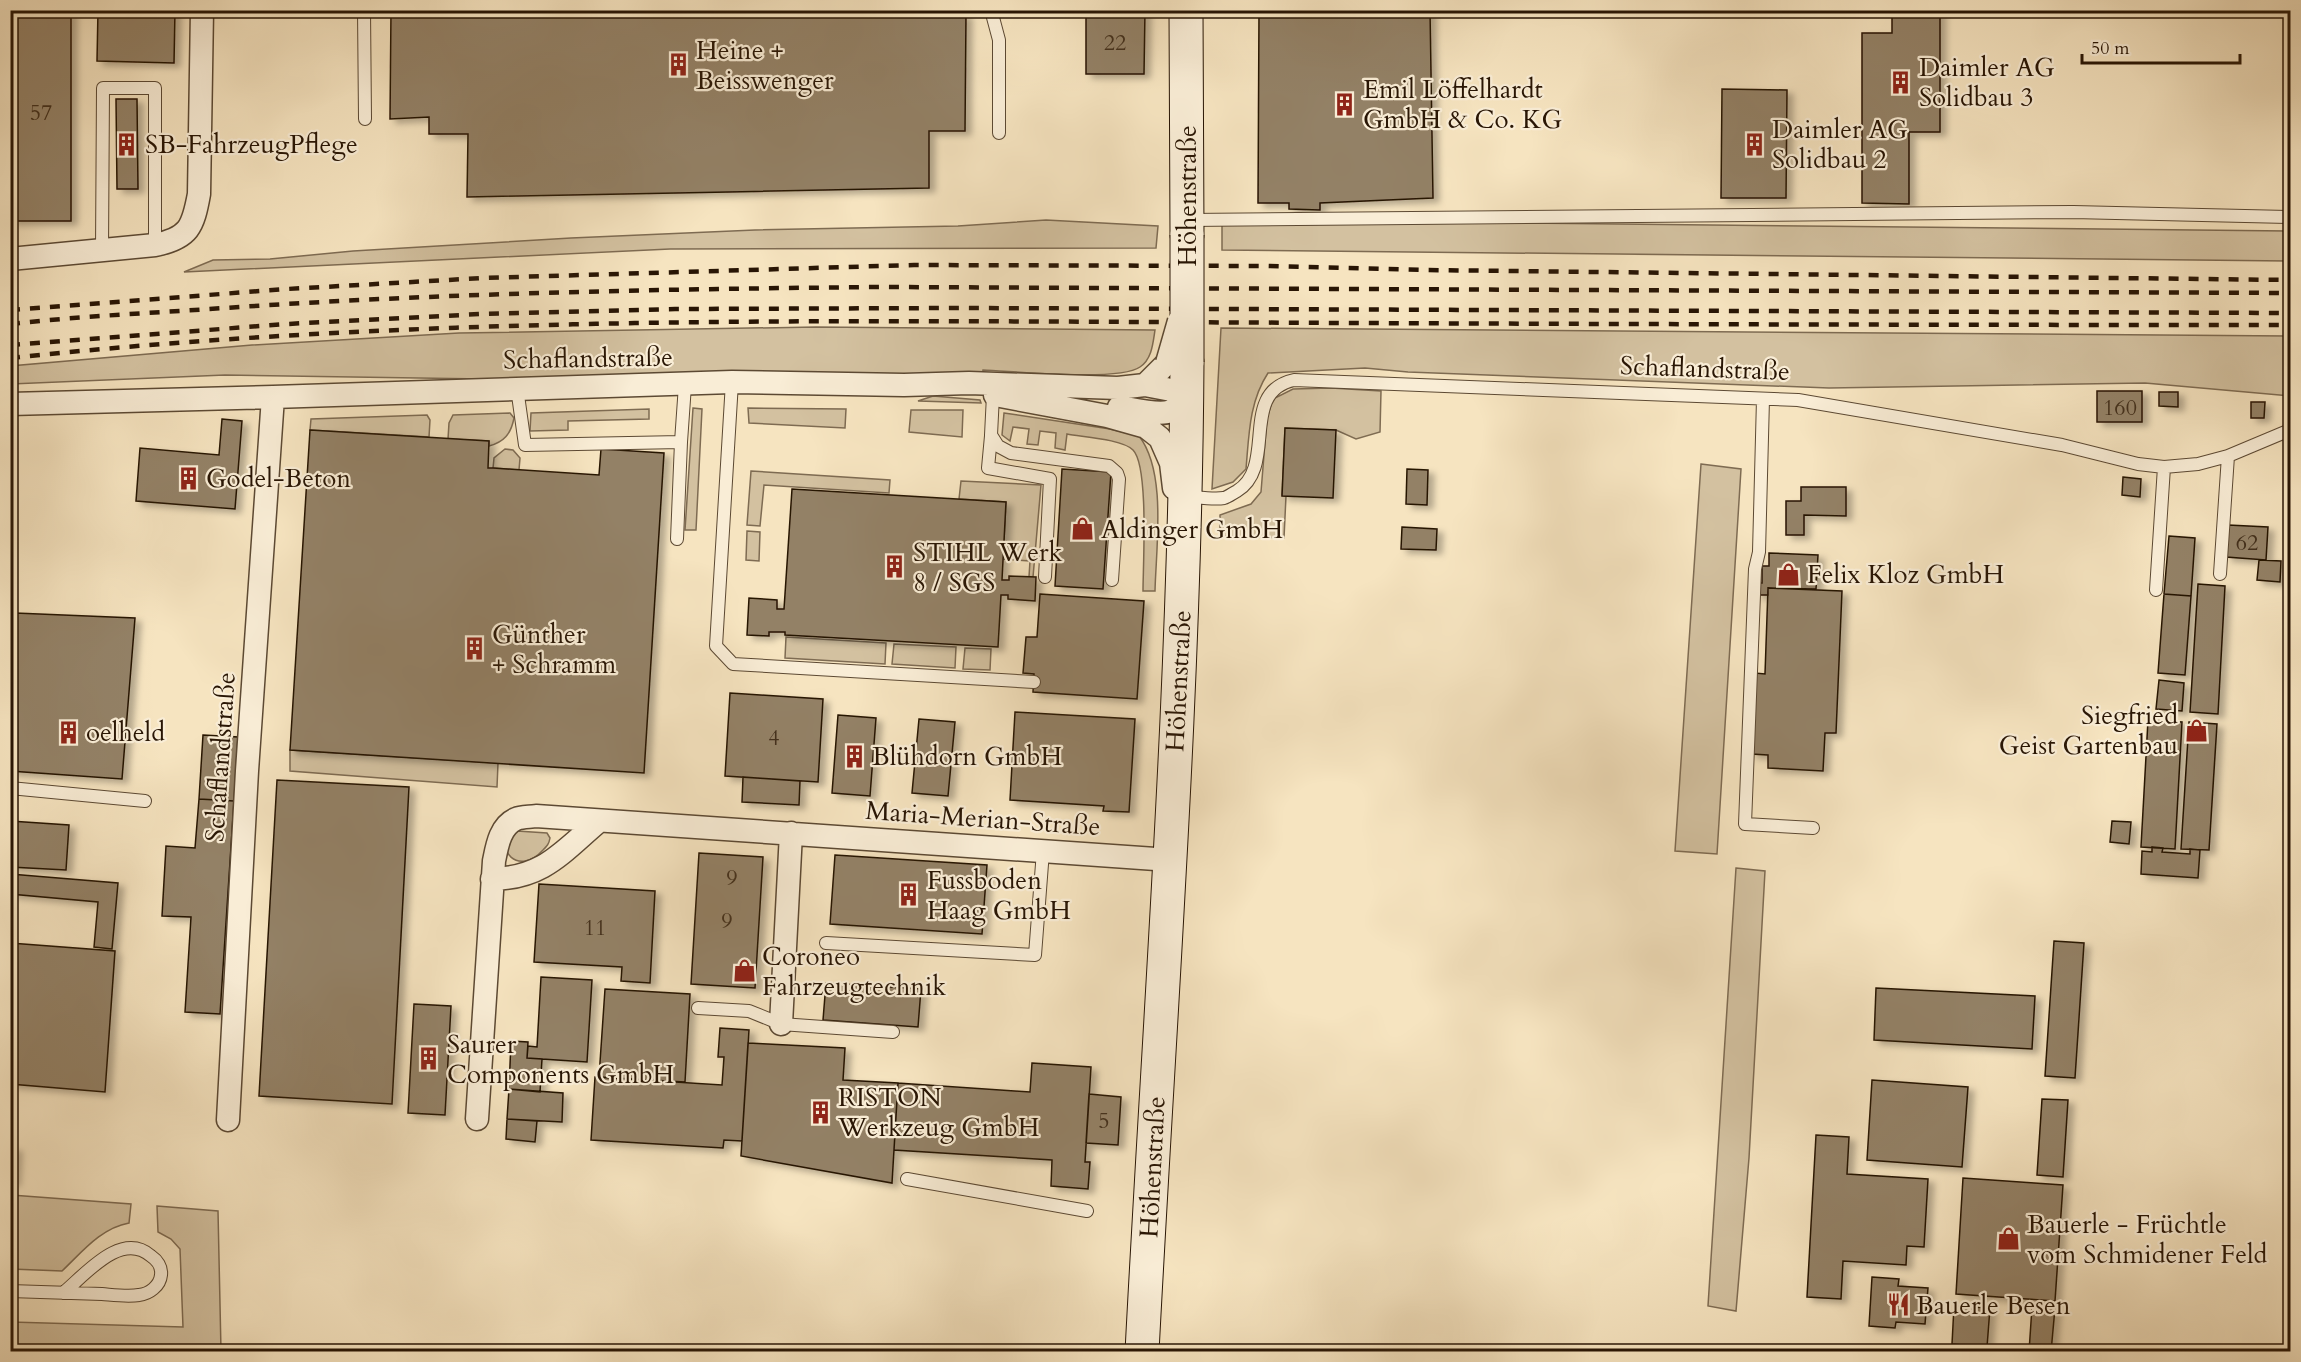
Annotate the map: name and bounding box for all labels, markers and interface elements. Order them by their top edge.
scale bar [2082,27,2240,65]
house number: 22 [1104,28,1126,58]
place label: Heine + Beisswenger [696,33,834,98]
text: 50 m [2091,36,2130,61]
place label: Daimler AG Solidbau 3 [1919,50,2055,115]
building icon: Heine + Beisswenger [665,52,691,78]
building icon: Daimler AG Solidbau 3 [1888,69,1914,95]
place label: Emil Löffelhardt GmbH & Co. KG [1363,72,1562,137]
building icon: Emil Löffelhardt GmbH & Co. KG [1332,91,1358,117]
house number: 57 [30,98,52,128]
place label: Daimler AG Solidbau 2 [1772,112,1908,177]
street label: Höhenstraße [1170,125,1205,267]
place label: SB-FahrzeugPflege [145,127,358,162]
building icon: SB-FahrzeugPflege [114,131,140,157]
building icon: Daimler AG Solidbau 2 [1741,131,1767,157]
street label: Schaflandstraße [503,340,673,377]
street label: Schaflandstraße [1619,348,1791,389]
house number: 160 [2103,393,2137,423]
place label: Godel-Beton [206,461,351,496]
building icon: Godel-Beton [175,465,201,491]
place label: Aldinger GmbH [1101,512,1283,547]
shop icon: Aldinger GmbH [1070,516,1096,542]
house number: 62 [2236,528,2258,558]
place label: STIHL Werk 8 / SGS [913,535,1062,600]
building icon: STIHL Werk 8 / SGS [882,554,908,580]
place label: Felix Kloz GmbH [1807,557,2004,592]
shop icon: Felix Kloz GmbH [1776,561,1802,587]
street label: Höhenstraße [1157,609,1200,753]
place label: Günther + Schramm [492,617,616,682]
building icon: Günther + Schramm [461,636,487,662]
street label: Schaflandstraße [197,671,244,843]
place label: Siegfried Geist Gartenbau [1999,698,2178,763]
place label: oelheld [86,715,165,750]
shop icon: Siegfried Geist Gartenbau [2183,717,2209,743]
building icon: oelheld [55,719,81,745]
house number: 4 [768,723,780,753]
place label: Blühdorn GmbH [872,739,1062,774]
building icon: Blühdorn GmbH [841,743,867,769]
street label: Maria-Merian-Straße [864,793,1102,844]
house number: 9 [726,863,738,893]
place label: Fussboden Haag GmbH [927,863,1071,928]
building icon: Fussboden Haag GmbH [896,882,922,908]
house number: 9 [721,906,733,936]
house number: 11 [584,913,606,943]
place label: Coroneo Fahrzeugtechnik [762,939,946,1004]
shop icon: Coroneo Fahrzeugtechnik [731,958,757,984]
place label: Saurer Components GmbH [447,1027,674,1092]
building icon: Saurer Components GmbH [416,1046,442,1072]
place label: RISTON Werkzeug GmbH [837,1080,1039,1145]
street label: Höhenstraße [1131,1095,1174,1239]
building icon: RISTON Werkzeug GmbH [807,1099,833,1125]
house number: 5 [1098,1106,1110,1136]
place label: Bauerle - Früchtle vom Schmidener Feld [2027,1207,2268,1272]
shop icon: Bauerle - Früchtle vom Schmidener Feld [1996,1226,2022,1252]
place label: Bauerle Besen [1916,1288,2071,1323]
restaurant icon: Bauerle Besen [1885,1292,1911,1318]

